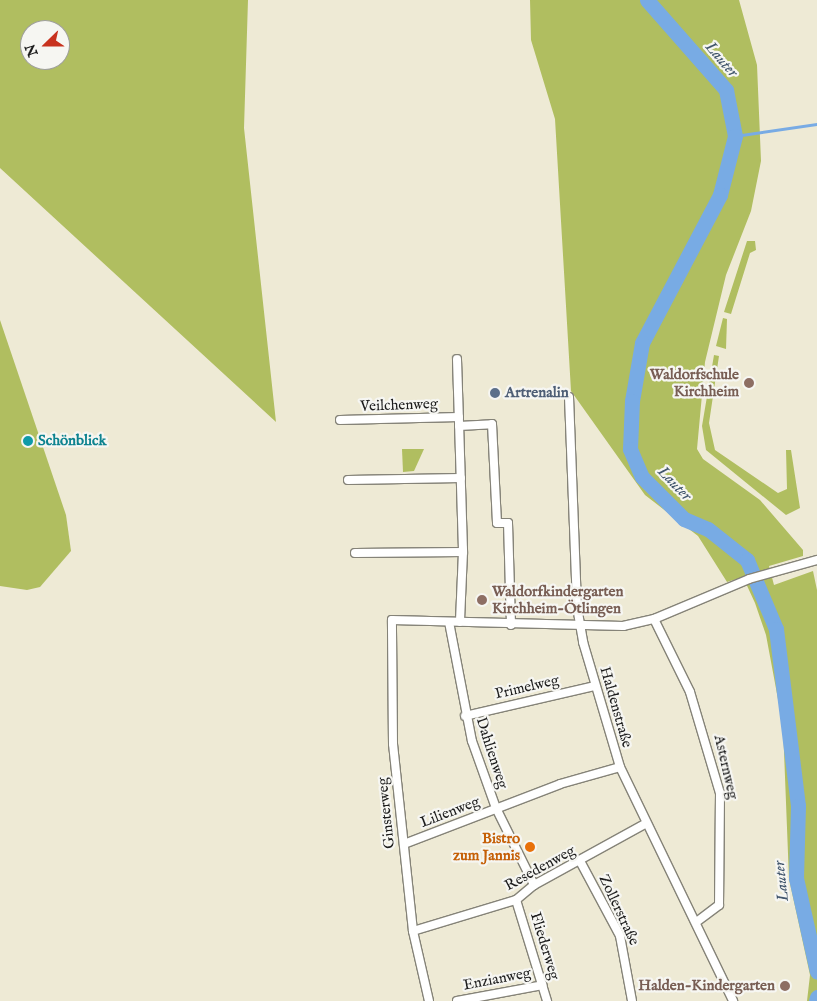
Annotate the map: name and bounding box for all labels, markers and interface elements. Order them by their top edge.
north arrow [20,20,70,70]
water label: Lauter [700,38,742,82]
text: N [21,41,43,59]
place label: Waldorfschule Kirchheim [650,365,739,400]
marker: Waldorfschule Kirchheim [743,377,755,389]
place label: Artrenalin [505,384,569,402]
marker: Artrenalin [489,387,501,399]
street label: Veilchenweg [360,395,438,415]
place label: Schönblick [38,432,107,450]
marker: Schönblick [22,435,34,447]
water label: Lauter [653,463,695,505]
place label: Waldorfkindergarten Kirchheim-Ötlingen [492,582,623,617]
marker: Waldorfkindergarten Kirchheim-Ötlingen [476,594,488,606]
street label: Haldenstraße [596,664,636,750]
street label: Primelweg [493,671,561,703]
street label: Dahlienweg [472,715,512,791]
street label: Asternweg [710,733,742,801]
street label: Ginsterweg [373,776,399,850]
street label: Lilienweg [418,792,482,832]
place label: Bistro zum Jannis [453,829,520,864]
street label: Resedenweg [502,841,578,895]
marker: Bistro zum Jannis [524,841,536,853]
water label: Lauter [770,860,794,902]
street label: Zollerstraße [595,872,643,948]
street label: Fliederweg [526,910,564,982]
street label: Enzianweg [462,964,532,994]
place label: Halden-Kindergarten [638,977,775,995]
marker: Halden-Kindergarten [779,980,791,992]

